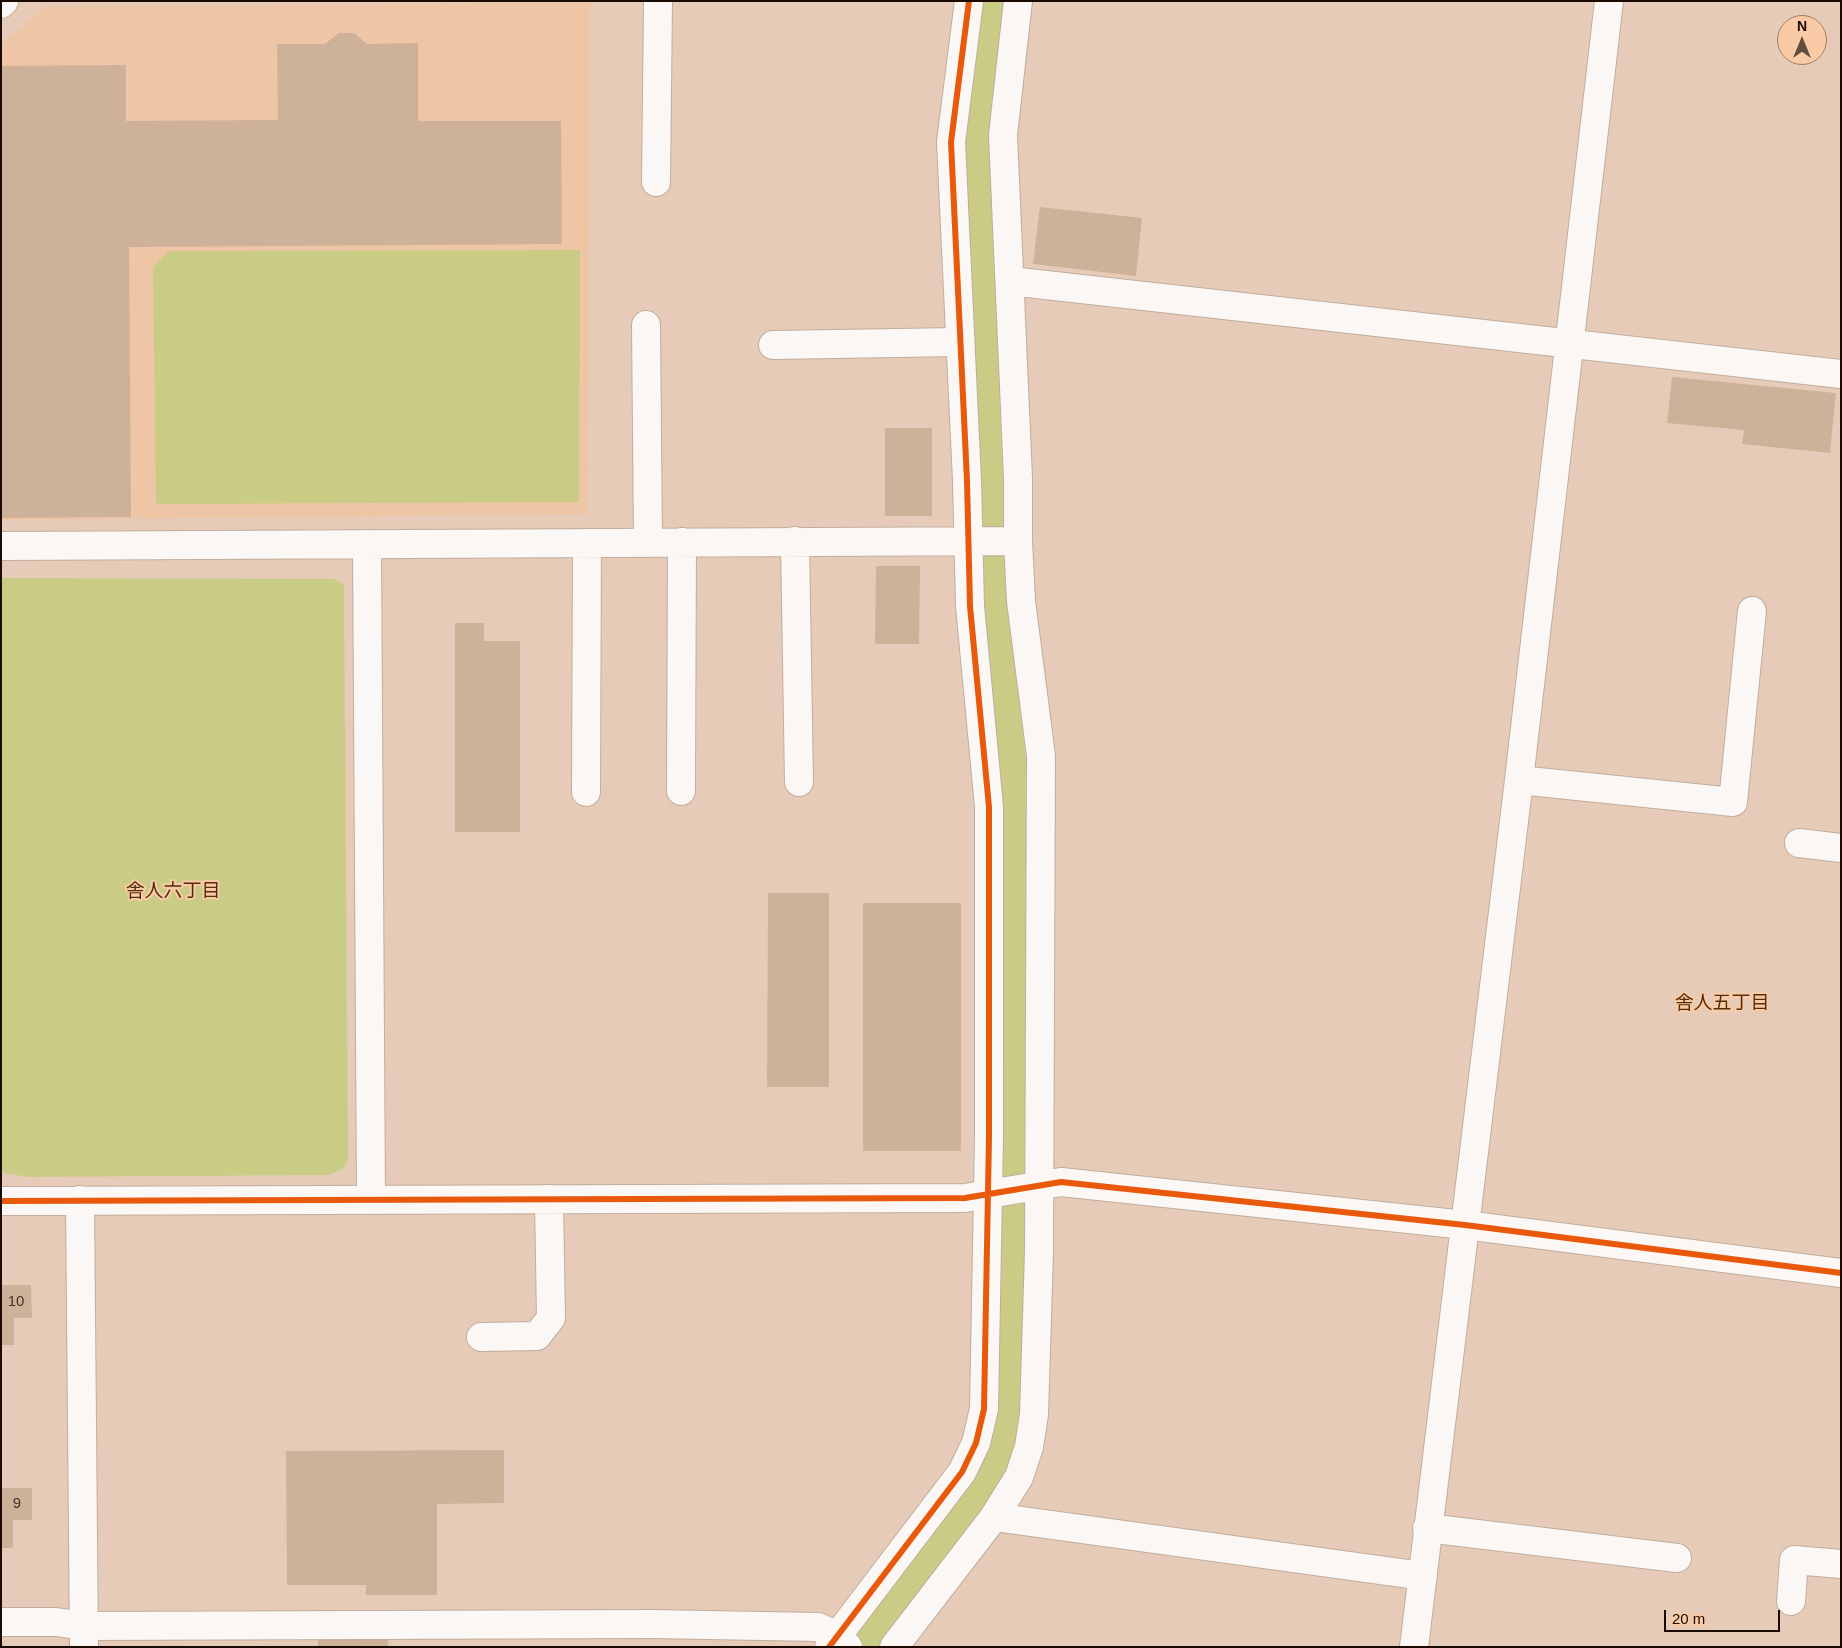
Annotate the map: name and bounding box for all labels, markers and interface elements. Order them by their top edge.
north arrow [1777,15,1827,65]
text: N [1797,18,1807,34]
district label: 舎人六丁目 [126,881,220,903]
district label: 舎人五丁目 [1675,993,1769,1015]
house number: 10 [8,1293,24,1311]
house number: 9 [13,1495,21,1513]
scale bar [1667,1600,1783,1632]
text: 20 m [1672,1610,1705,1627]

